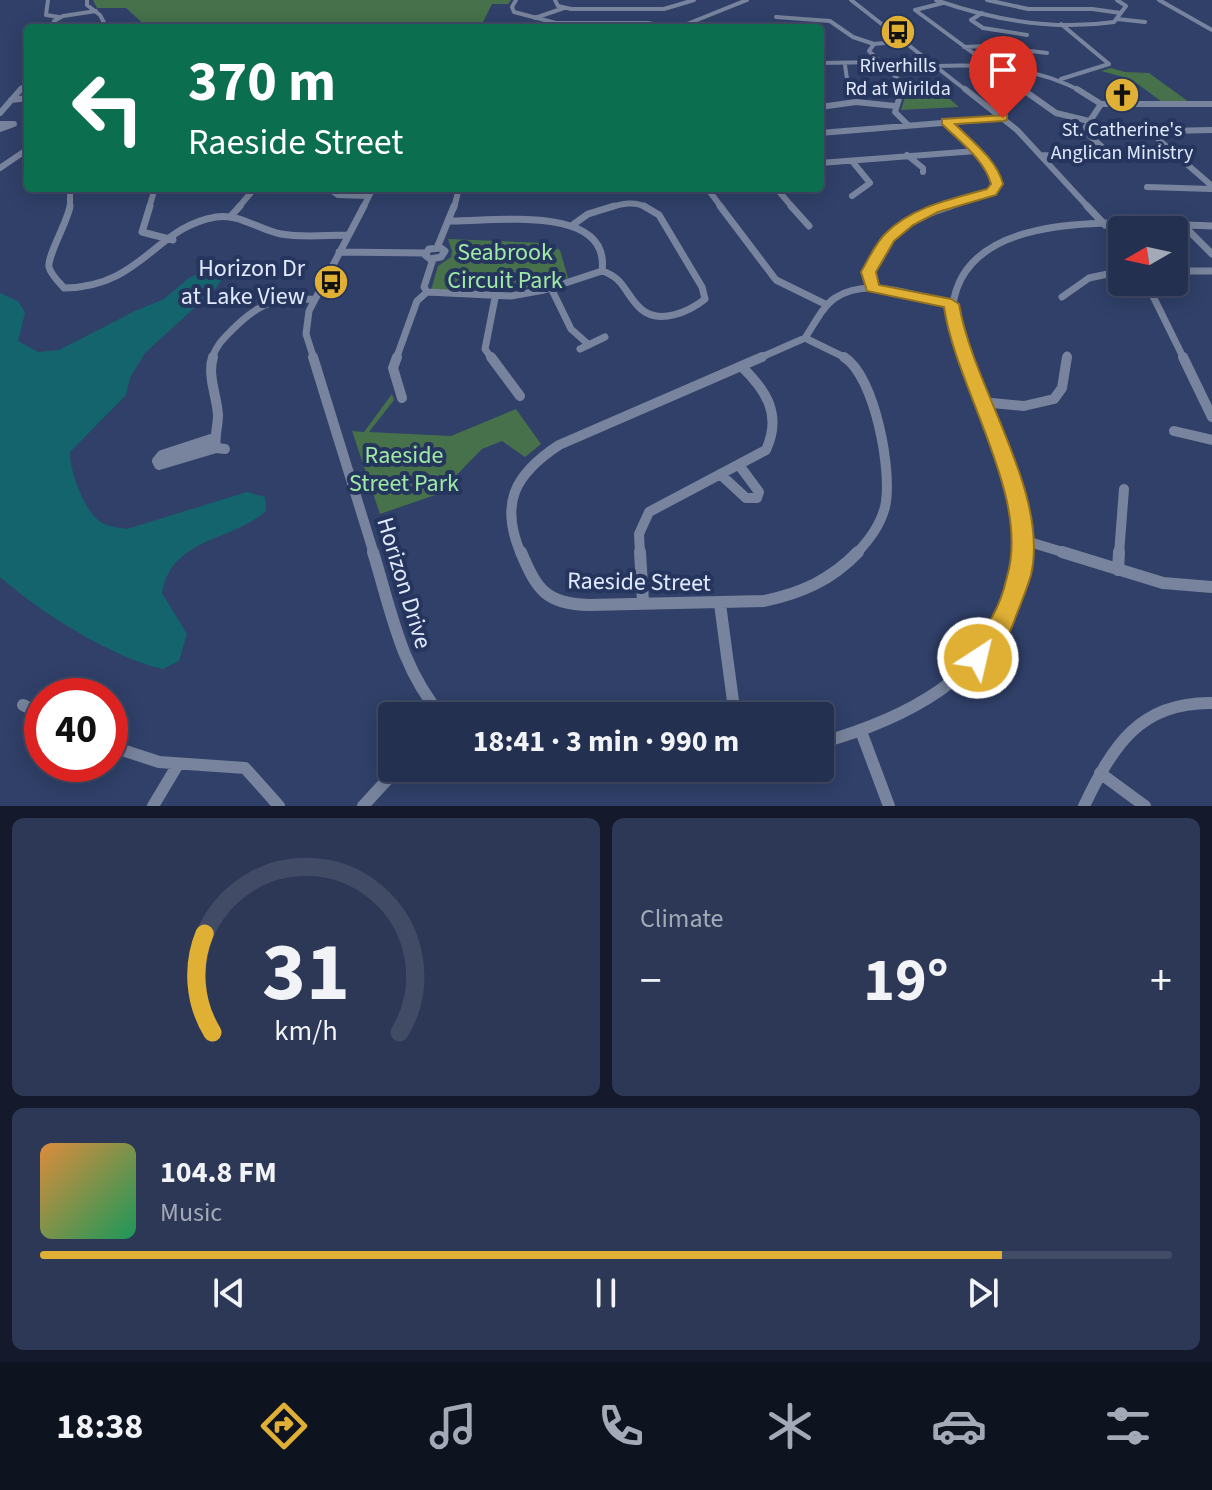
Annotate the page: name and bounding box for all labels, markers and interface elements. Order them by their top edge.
bus stop icon: Riverhills Rd at Wirilda [879,13,917,51]
pin [969,36,1037,118]
text: 370 m [188,43,336,122]
icon: arrive [981,48,1025,92]
place label: Riverhills Rd at Wirilda [845,52,951,103]
icon: left [56,56,160,160]
church icon: St. Catherine's Anglican Ministry [1103,76,1141,114]
place label: St. Catherine's Anglican Ministry [1051,116,1194,167]
text: Raeside Street [188,117,404,168]
north arrow [1108,216,1188,296]
map controls [1108,216,1188,296]
park label: Seabrook Circuit Park [447,235,563,298]
place label: Horizon Dr at Lake View [181,251,306,314]
bus stop icon: Horizon Dr at Lake View [312,263,350,301]
park label: Raeside Street Park [349,438,459,501]
street label: Horizon Drive [367,513,441,653]
street label: Raeside Street [567,563,711,601]
position arrow [936,616,1020,700]
speed limit sign: 40 [24,678,128,782]
text: 18:41 · 3 min · 990 m [473,720,739,763]
text: Climate [640,900,724,937]
text: 31 [262,914,350,1032]
text: 19° [863,939,949,1024]
text: − [640,950,662,1013]
text: + [1150,950,1172,1013]
text: km/h [274,1011,338,1051]
text: 104.8 FM [160,1151,277,1194]
text: Music [160,1194,222,1231]
icon: previous [207,1271,251,1315]
icon: pause [584,1271,628,1315]
icon: next [961,1271,1005,1315]
icon: directions [256,1398,312,1454]
icon: music [425,1398,481,1454]
icon: phone [593,1398,649,1454]
icon: climate [762,1398,818,1454]
icon: car [931,1398,987,1454]
icon: filters [1100,1398,1156,1454]
text: 18:38 [56,1401,143,1452]

